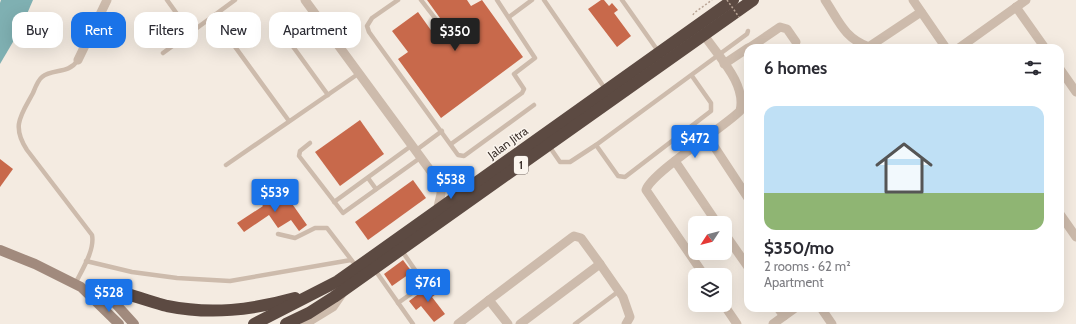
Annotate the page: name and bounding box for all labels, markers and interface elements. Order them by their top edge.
chip: Buy [12,12,63,48]
chip: Rent [71,12,126,48]
chip: Filters [134,12,198,48]
chip: New [206,12,261,48]
chip: Apartment [269,12,361,48]
pin: $350 [431,18,479,52]
text: $350 [440,23,470,39]
icon: filters [1022,57,1044,79]
text: 6 homes [764,58,827,78]
street label: Jalan Jitra [484,123,531,163]
pin: $472 [671,125,719,159]
text: $472 [680,130,710,146]
icon: home [868,132,940,204]
road number: 1 [514,156,528,174]
pin: $538 [427,166,475,200]
text: $538 [436,171,466,187]
pin: $539 [251,179,299,213]
text: $539 [261,184,289,200]
north arrow [688,216,732,260]
map controls [688,216,732,312]
text: $350/mo [764,238,834,258]
text: 2 rooms · 62 m² [764,258,851,274]
button: layers [688,268,732,312]
pin: $761 [404,269,452,303]
text: $761 [415,274,441,290]
text: Apartment [764,274,824,290]
pin: $528 [85,279,133,313]
text: $528 [94,284,124,300]

